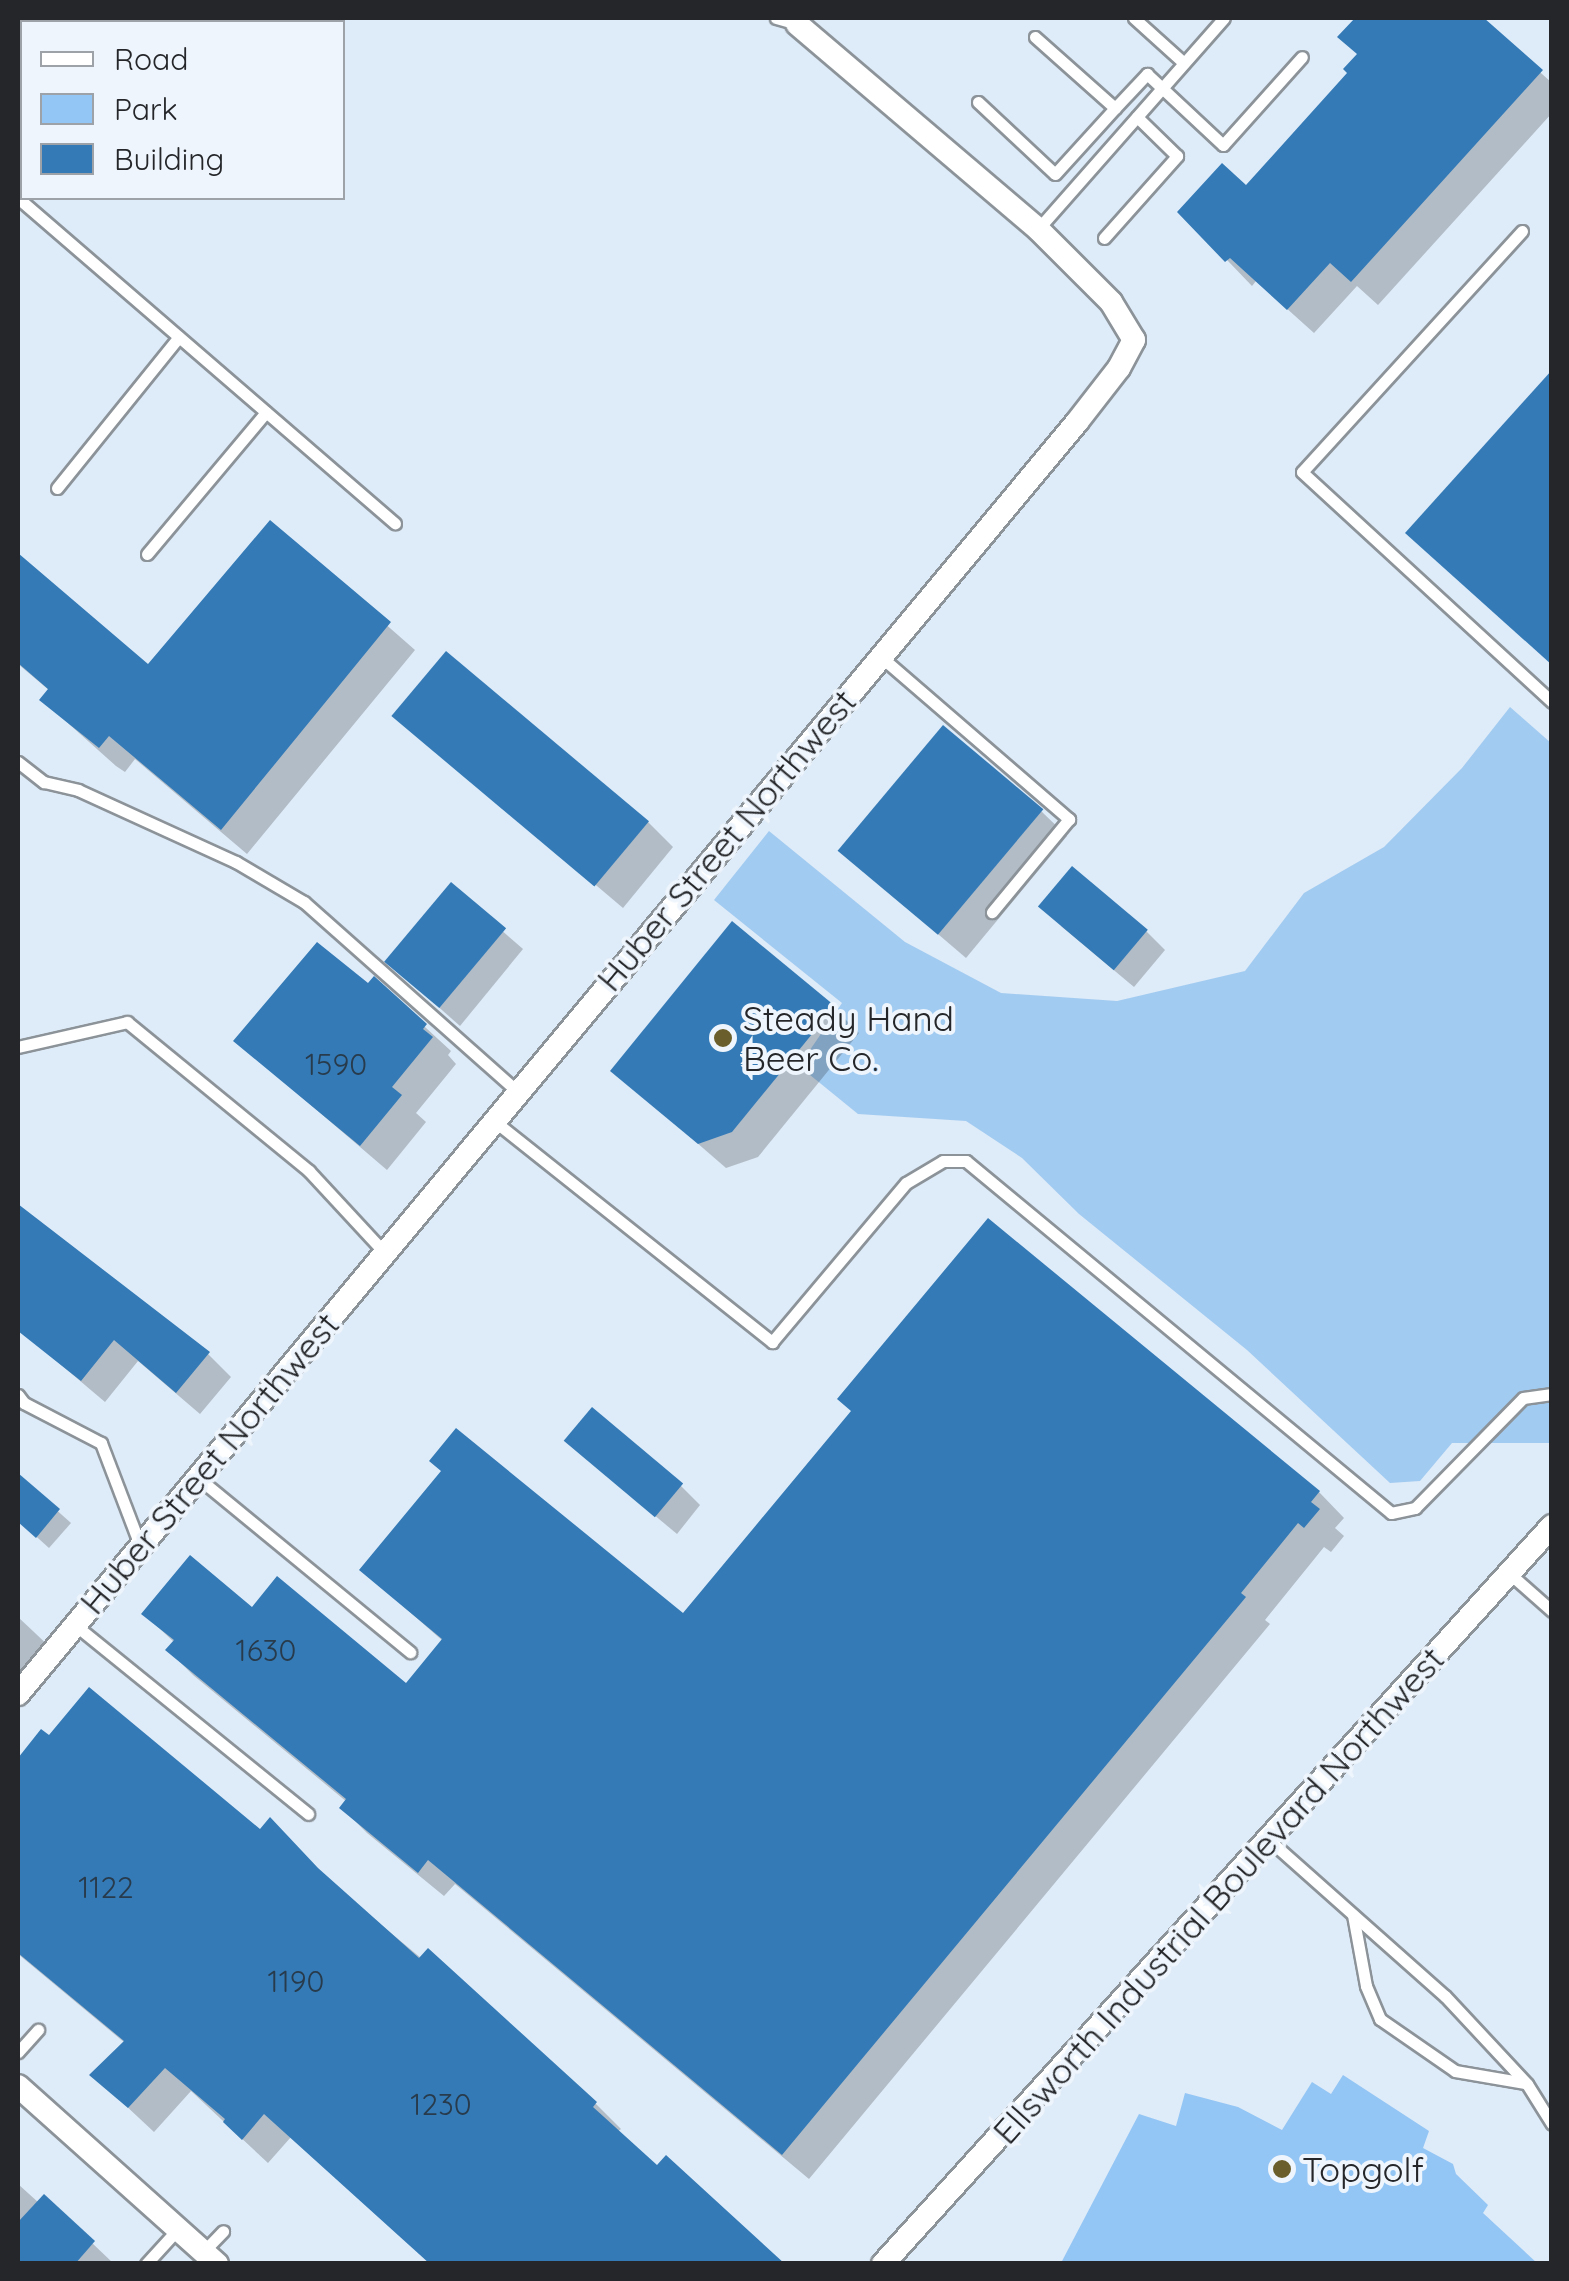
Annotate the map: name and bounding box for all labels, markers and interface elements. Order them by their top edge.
legend [20,20,345,200]
text: Road [114,40,188,78]
text: Park [114,90,178,128]
text: Building [114,140,224,178]
street label: Huber Street Northwest [588,681,864,999]
place label: Steady Hand Beer Co. [743,997,954,1079]
marker: Steady Hand Beer Co. [712,1027,734,1049]
house number: 1590 [305,1046,367,1082]
street label: Huber Street Northwest [71,1304,347,1622]
house number: 1630 [236,1632,296,1668]
street label: Ellsworth Industrial Boulevard Northwest [984,1638,1452,2152]
house number: 1122 [78,1869,134,1905]
house number: 1190 [268,1963,324,1999]
house number: 1230 [410,2086,472,2122]
place label: Topgolf [1302,2148,1424,2190]
marker: Topgolf [1271,2158,1293,2180]

